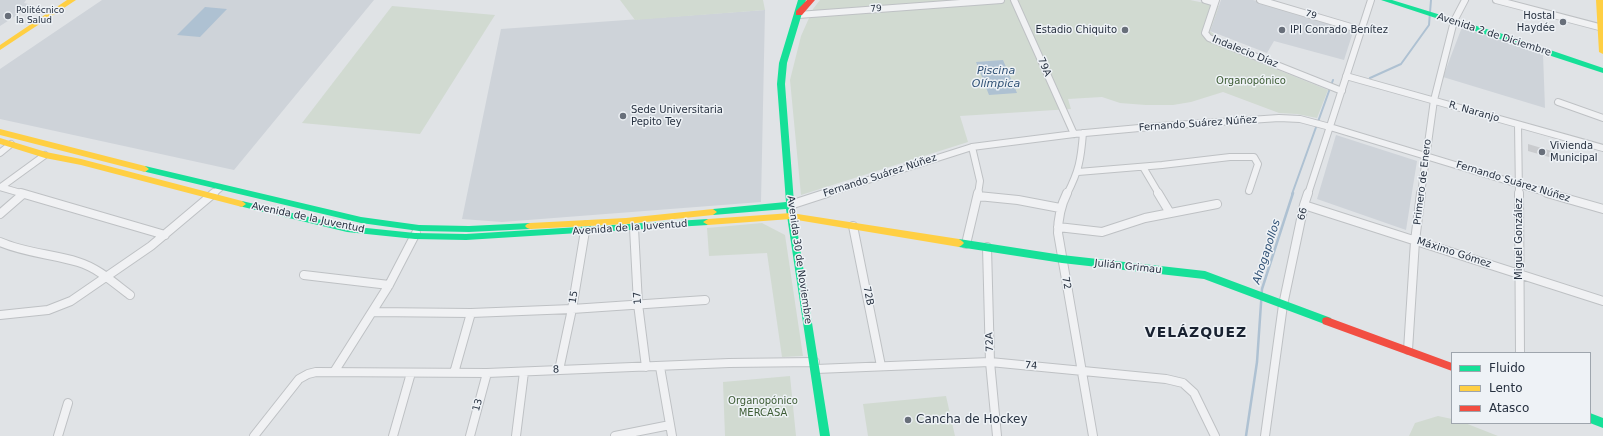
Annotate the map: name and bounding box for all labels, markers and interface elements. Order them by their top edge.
street label: 79 [870,3,882,15]
place label: Politécnico la Salud [16,6,64,27]
street label: 79 [1304,8,1318,22]
place label: Hostal Haydée [1517,10,1555,34]
marker: Politécnico la Salud [3,11,13,21]
street label: Avenida 2 de Diciembre [1435,11,1553,59]
marker: Hostal Haydée [1558,17,1568,27]
place label: Estadio Chiquito [1035,24,1117,36]
place label: IPI Conrado Benítez [1290,24,1388,36]
marker: Estadio Chiquito [1120,25,1130,35]
marker: IPI Conrado Benítez [1277,25,1287,35]
street label: Indalecio Díaz [1210,33,1280,71]
street label: 79A [1035,56,1053,78]
water label: Piscina Olímpica [972,64,1020,90]
park label: Organopónico [1216,75,1286,87]
street label: R. Naranjo [1447,99,1501,125]
place label: Sede Universitaria Pepito Tey [631,104,723,128]
marker: Sede Universitaria Pepito Tey [618,111,628,121]
street label: Fernando Suárez Núñez [1138,114,1258,134]
street label: Primero de Enero [1412,138,1434,226]
place label: Vivienda Municipal [1550,140,1598,164]
marker: Vivienda Municipal [1537,147,1547,157]
street label: Fernando Suárez Núñez [822,152,938,200]
street label: Fernando Suárez Núñez [1455,159,1571,205]
street label: Avenida 30 de Noviembre [784,195,814,325]
street label: Miguel González [1513,198,1525,280]
street label: Avenida de la Juventud [250,200,366,236]
street label: 66 [1296,206,1310,222]
street label: Avenida de la Juventud [572,218,688,238]
water label: Ahogapollos [1250,218,1284,286]
street label: Máximo Gómez [1415,235,1493,271]
street label: Julián Grimau [1094,258,1162,276]
street label: 72 [1059,276,1073,290]
street label: 72B [860,285,876,307]
street label: 15 [567,290,581,304]
street label: 17 [632,291,644,305]
district label: VELÁZQUEZ [1145,325,1247,341]
street label: 72A [984,332,996,352]
legend [1451,352,1591,424]
street label: 74 [1024,359,1038,373]
text: Fluido [1489,361,1525,375]
street label: 8 [553,364,559,376]
text: Lento [1489,381,1523,395]
park label: Organopónico MERCASA [728,395,798,418]
street label: 13 [471,397,485,413]
text: Atasco [1489,401,1529,415]
place label: Cancha de Hockey [916,413,1027,427]
marker: Cancha de Hockey [903,415,913,425]

